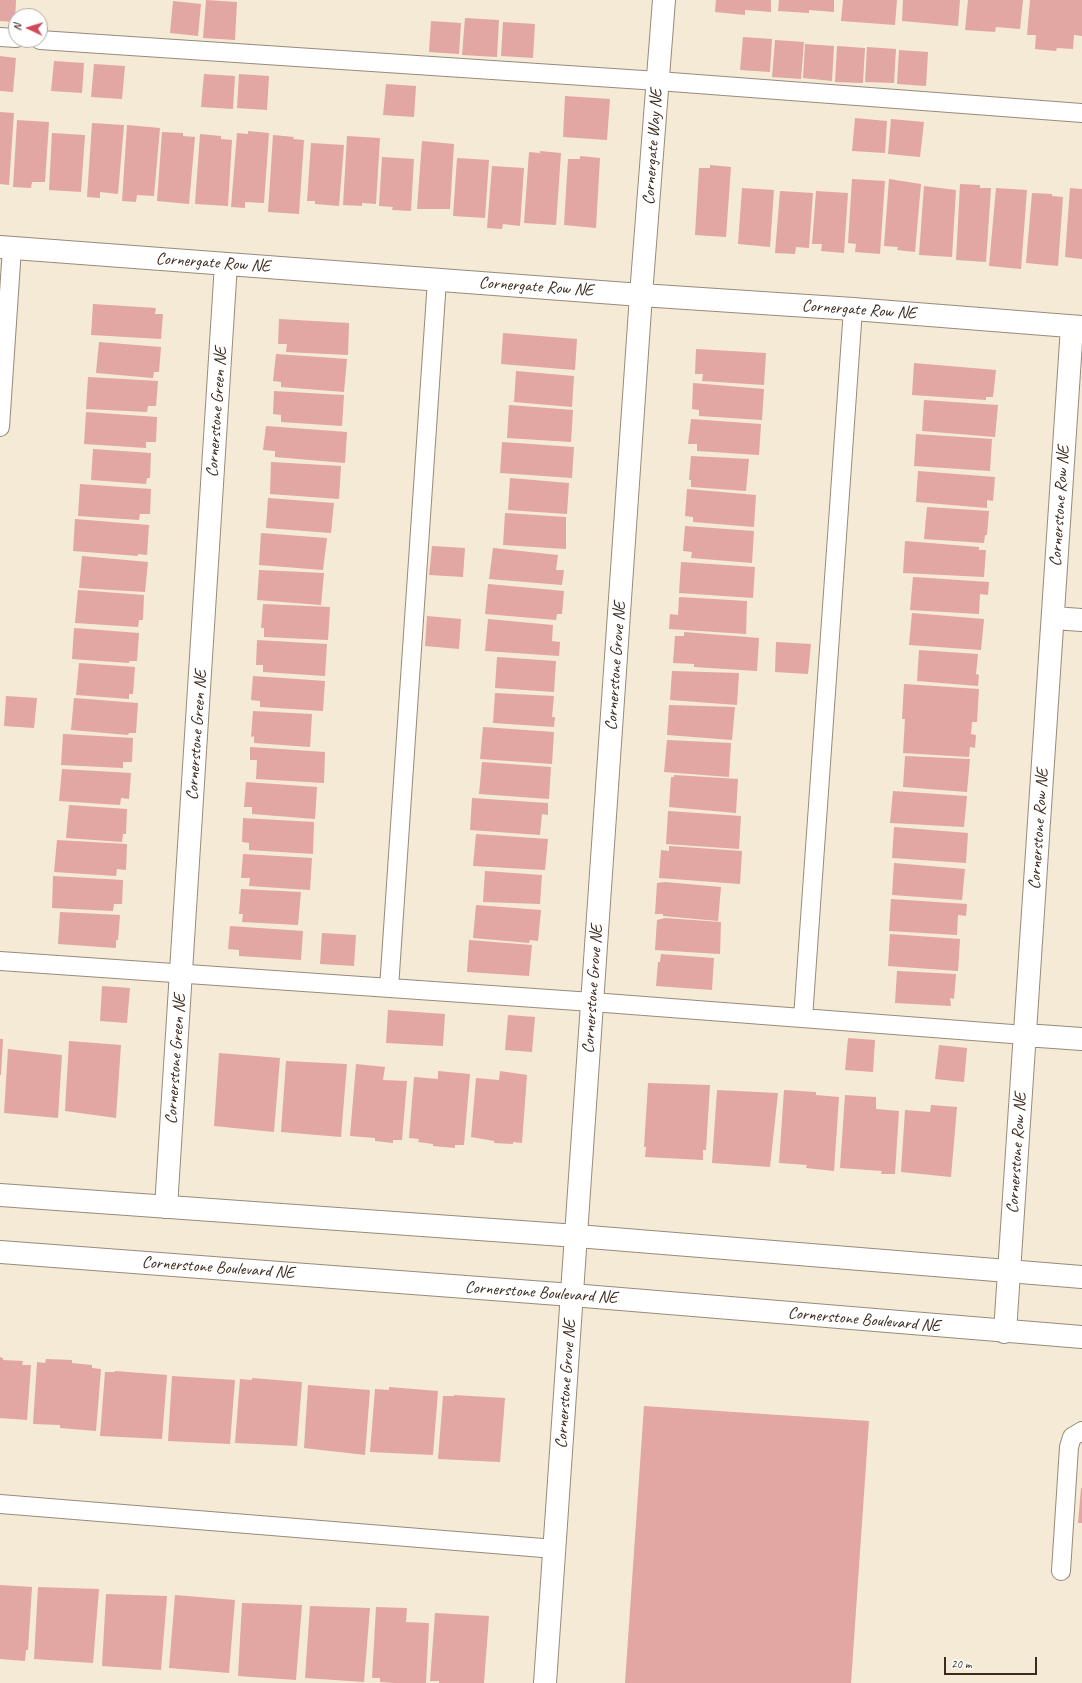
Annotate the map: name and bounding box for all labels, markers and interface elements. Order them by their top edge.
north arrow [8,8,48,48]
text: N [10,23,24,31]
street label: Cornergate Way NE [639,88,667,206]
street label: Cornergate Row NE [155,249,271,277]
street label: Cornergate Row NE [478,273,594,301]
street label: Cornergate Row NE [801,296,917,324]
street label: Cornerstone Green NE [202,346,232,478]
street label: Cornerstone Row NE [1046,445,1074,567]
street label: Cornerstone Grove NE [601,601,631,731]
street label: Cornerstone Green NE [182,669,212,801]
street label: Cornerstone Row NE [1025,768,1053,890]
street label: Cornerstone Grove NE [578,924,608,1054]
street label: Cornerstone Green NE [161,993,191,1125]
street label: Cornerstone Row NE [1003,1092,1031,1214]
street label: Cornerstone Boulevard NE [141,1252,295,1284]
street label: Cornerstone Boulevard NE [464,1277,618,1309]
street label: Cornerstone Boulevard NE [787,1303,941,1337]
street label: Cornerstone Grove NE [551,1319,581,1449]
scale bar [946,1649,1039,1675]
text: 20 m [951,1656,971,1672]

